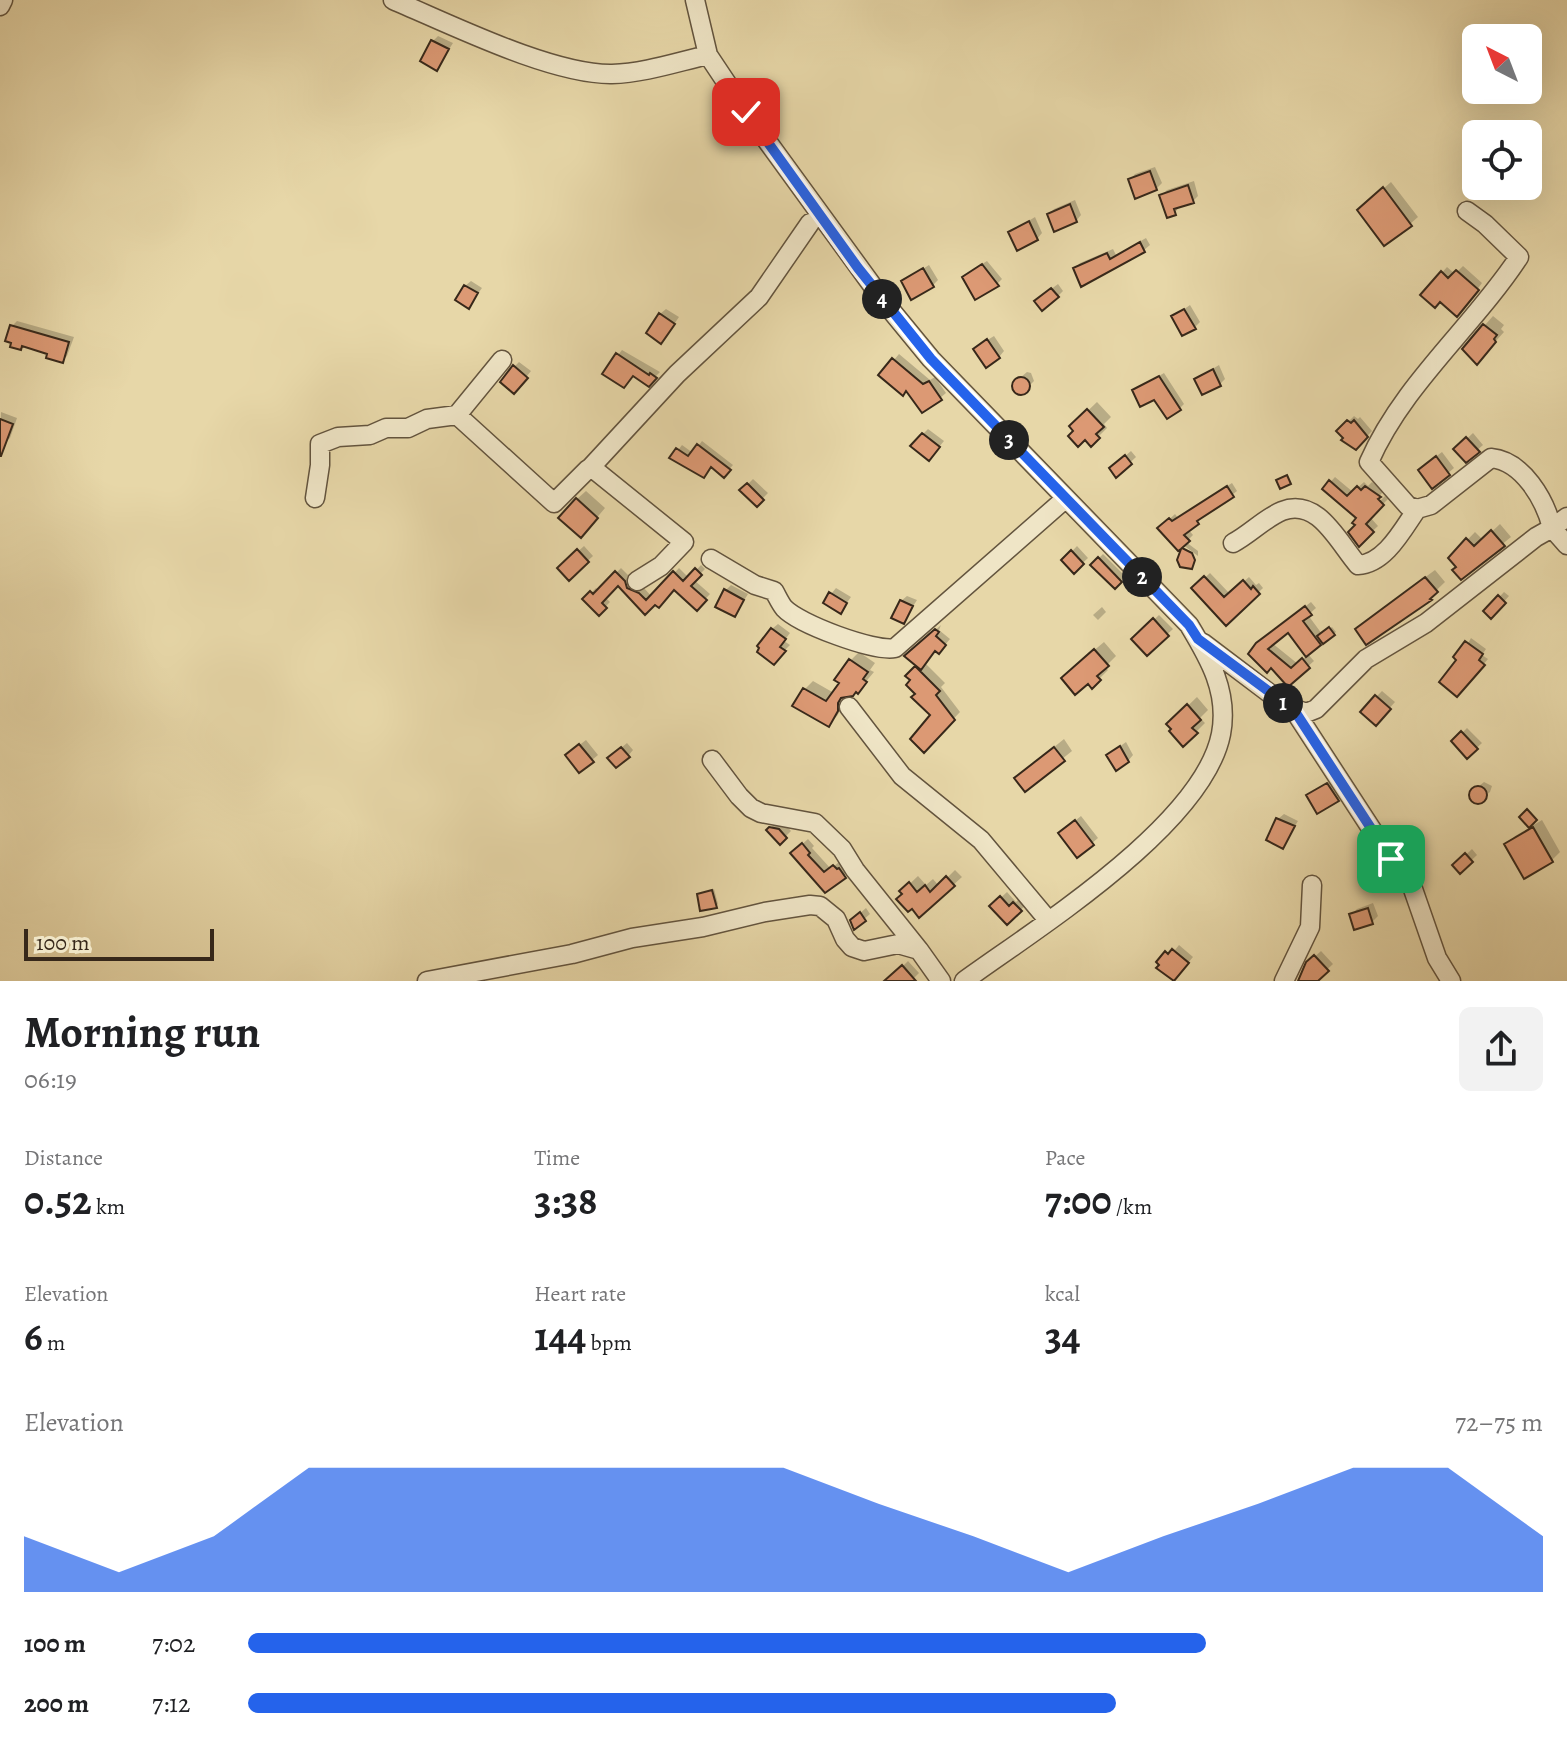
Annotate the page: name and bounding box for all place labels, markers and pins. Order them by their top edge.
pin [712,78,780,146]
pin: 4 [862,279,902,319]
pin: 3 [989,420,1029,460]
pin: 2 [1122,557,1162,597]
pin: 1 [1263,683,1303,723]
pin [1357,825,1425,893]

